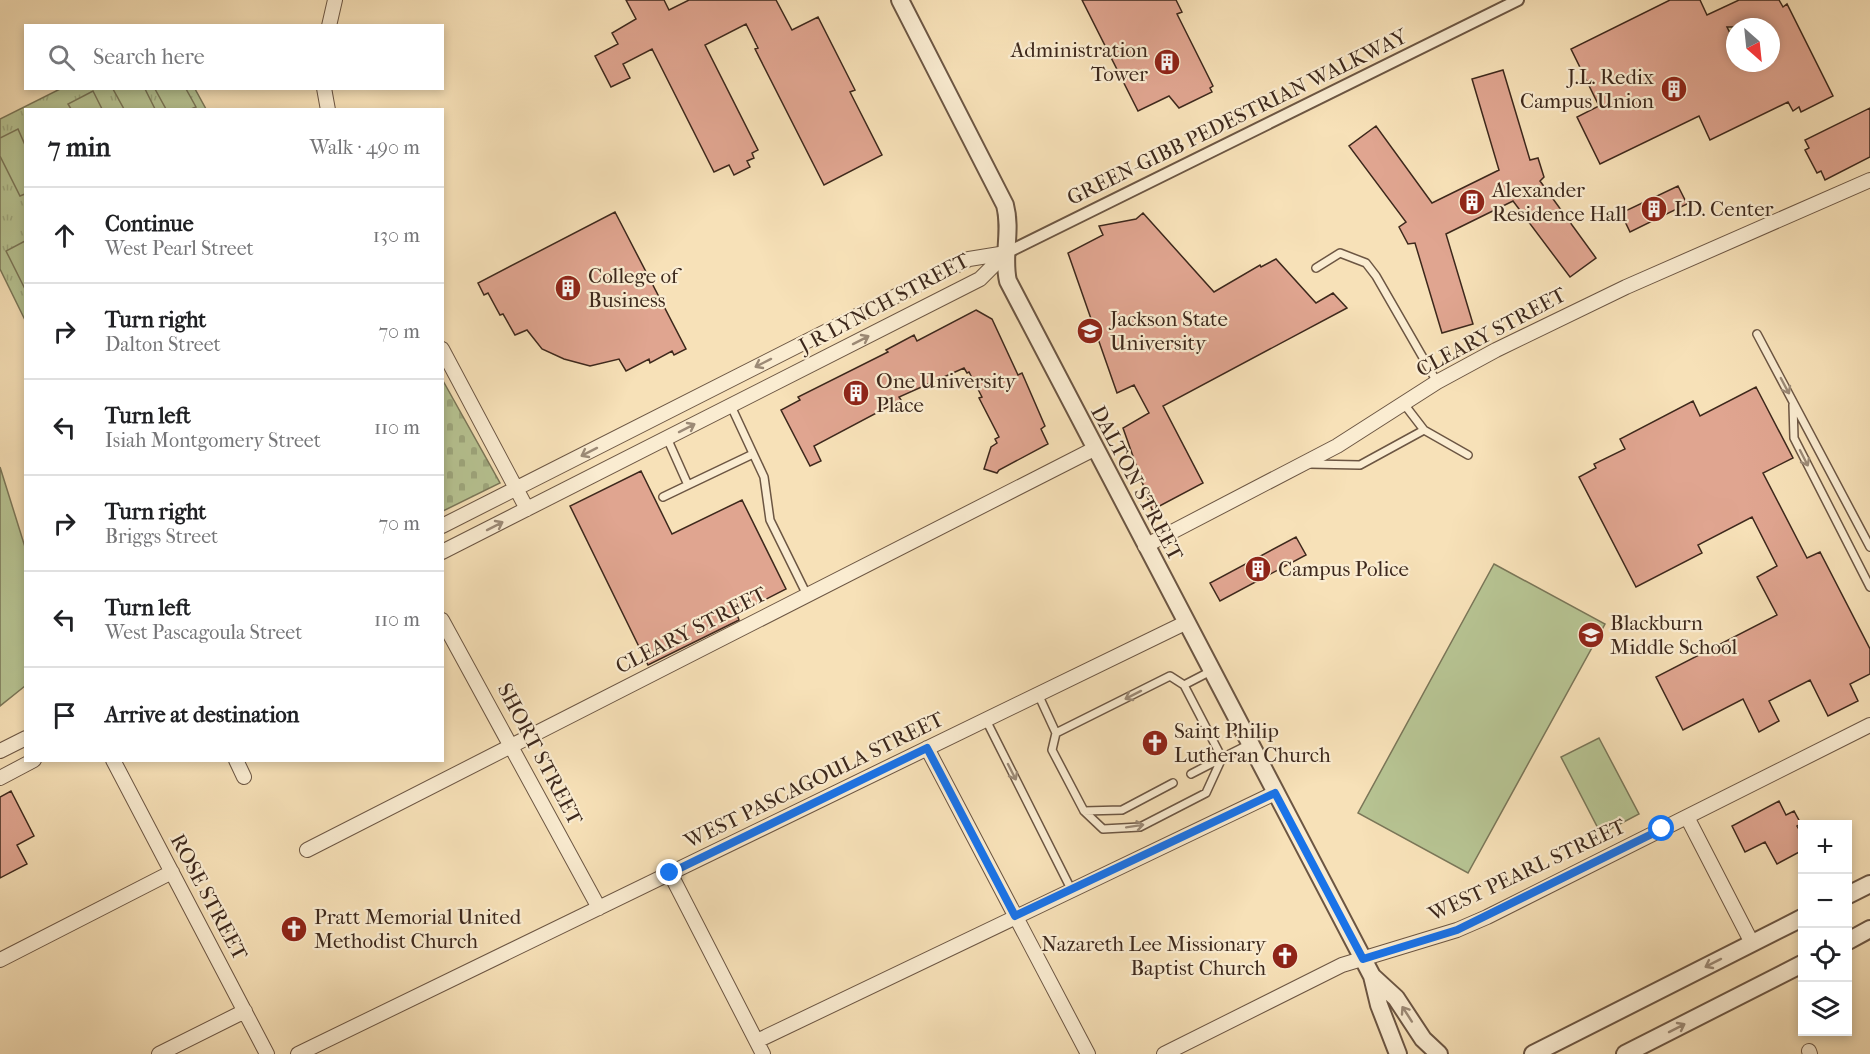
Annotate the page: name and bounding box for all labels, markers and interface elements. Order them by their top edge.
north arrow [1726,18,1780,72]
search box [24,24,444,90]
street label: GREEN-GIBB PEDESTRIAN WALKWAY [1063,24,1412,210]
place label: Administration Tower [1010,38,1148,86]
icon: search [45,41,78,74]
text: Search here [93,44,205,70]
building icon: Administration Tower [1152,47,1182,77]
place label: J.L. Redix Campus Union [1520,65,1654,113]
building icon: J.L. Redix Campus Union [1659,74,1689,104]
text: 7 min [48,132,111,163]
text: Walk · 490 m [310,136,420,159]
place label: Alexander Residence Hall [1491,178,1627,226]
building icon: Alexander Residence Hall [1457,187,1487,217]
building icon: I.D. Center [1639,194,1669,224]
place label: I.D. Center [1674,197,1774,221]
text: Continue [105,211,194,237]
icon: ahead [48,219,81,252]
text: 130 m [373,224,420,247]
text: West Pearl Street [105,237,254,260]
street label: J R LYNCH STREET [793,248,974,359]
place label: College of Business [588,264,682,312]
building icon: College of Business [553,273,583,303]
street label: CLEARY STREET [1412,282,1571,382]
text: Turn right [105,307,206,333]
place label: Jackson State University [1108,307,1228,355]
icon: right [48,315,81,348]
school or university icon: Jackson State University [1075,316,1105,346]
text: 70 m [378,320,420,343]
text: Dalton Street [105,333,221,356]
one-way arrow [852,334,869,346]
one-way arrow [754,358,772,369]
place label: One University Place [876,369,1017,417]
one-way arrow [1779,377,1791,394]
building icon: One University Place [841,378,871,408]
street label: DALTON STREET [1086,401,1188,565]
text: Turn left [105,403,191,429]
icon: left [48,411,81,444]
text: 110 m [374,416,420,439]
one-way arrow [678,422,696,433]
text: Isiah Montgomery Street [105,429,321,452]
one-way arrow [580,446,598,458]
one-way arrow [1799,449,1810,467]
text: Turn right [105,499,206,525]
icon: right [48,507,81,540]
text: 70 m [378,512,420,535]
one-way arrow [485,520,503,531]
text: Briggs Street [105,525,218,548]
building icon: Campus Police [1243,554,1273,584]
place label: Campus Police [1278,557,1409,581]
street label: CLEARY STREET [612,581,771,678]
text: Turn left [105,595,191,621]
icon: left [48,603,81,636]
text: 110 m [374,608,420,631]
place label: Blackburn Middle School [1610,611,1738,659]
school or university icon: Blackburn Middle School [1576,620,1606,650]
text: West Pascagoula Street [105,621,302,644]
street label: SHORT STREET [493,679,588,830]
one-way arrow [1125,689,1143,701]
icon: arrive [48,699,81,732]
text: Arrive at destination [105,702,299,728]
street label: WEST PASCAGOULA STREET [680,706,948,854]
place label: Saint Philip Lutheran Church [1174,719,1331,767]
church icon: Saint Philip Lutheran Church [1140,728,1170,758]
one-way arrow [1006,763,1018,780]
street label: WEST PEARL STREET [1424,813,1630,927]
route start [1648,815,1674,841]
one-way arrow [1125,820,1144,831]
map controls [1798,820,1852,1036]
button: + [1798,820,1852,874]
street label: ROSE STREET [166,830,253,965]
route end [656,859,682,885]
button: − [1798,874,1852,928]
place label: Pratt Memorial United Methodist Church [314,905,522,953]
church icon: Pratt Memorial United Methodist Church [279,914,309,944]
button: locate [1798,928,1852,982]
place label: Nazareth Lee Missionary Baptist Church [1041,932,1267,980]
church icon: Nazareth Lee Missionary Baptist Church [1270,941,1300,971]
one-way arrow [1704,958,1722,969]
button: layers [1798,982,1852,1036]
one-way arrow [1400,1006,1412,1023]
one-way arrow [1667,1021,1685,1033]

